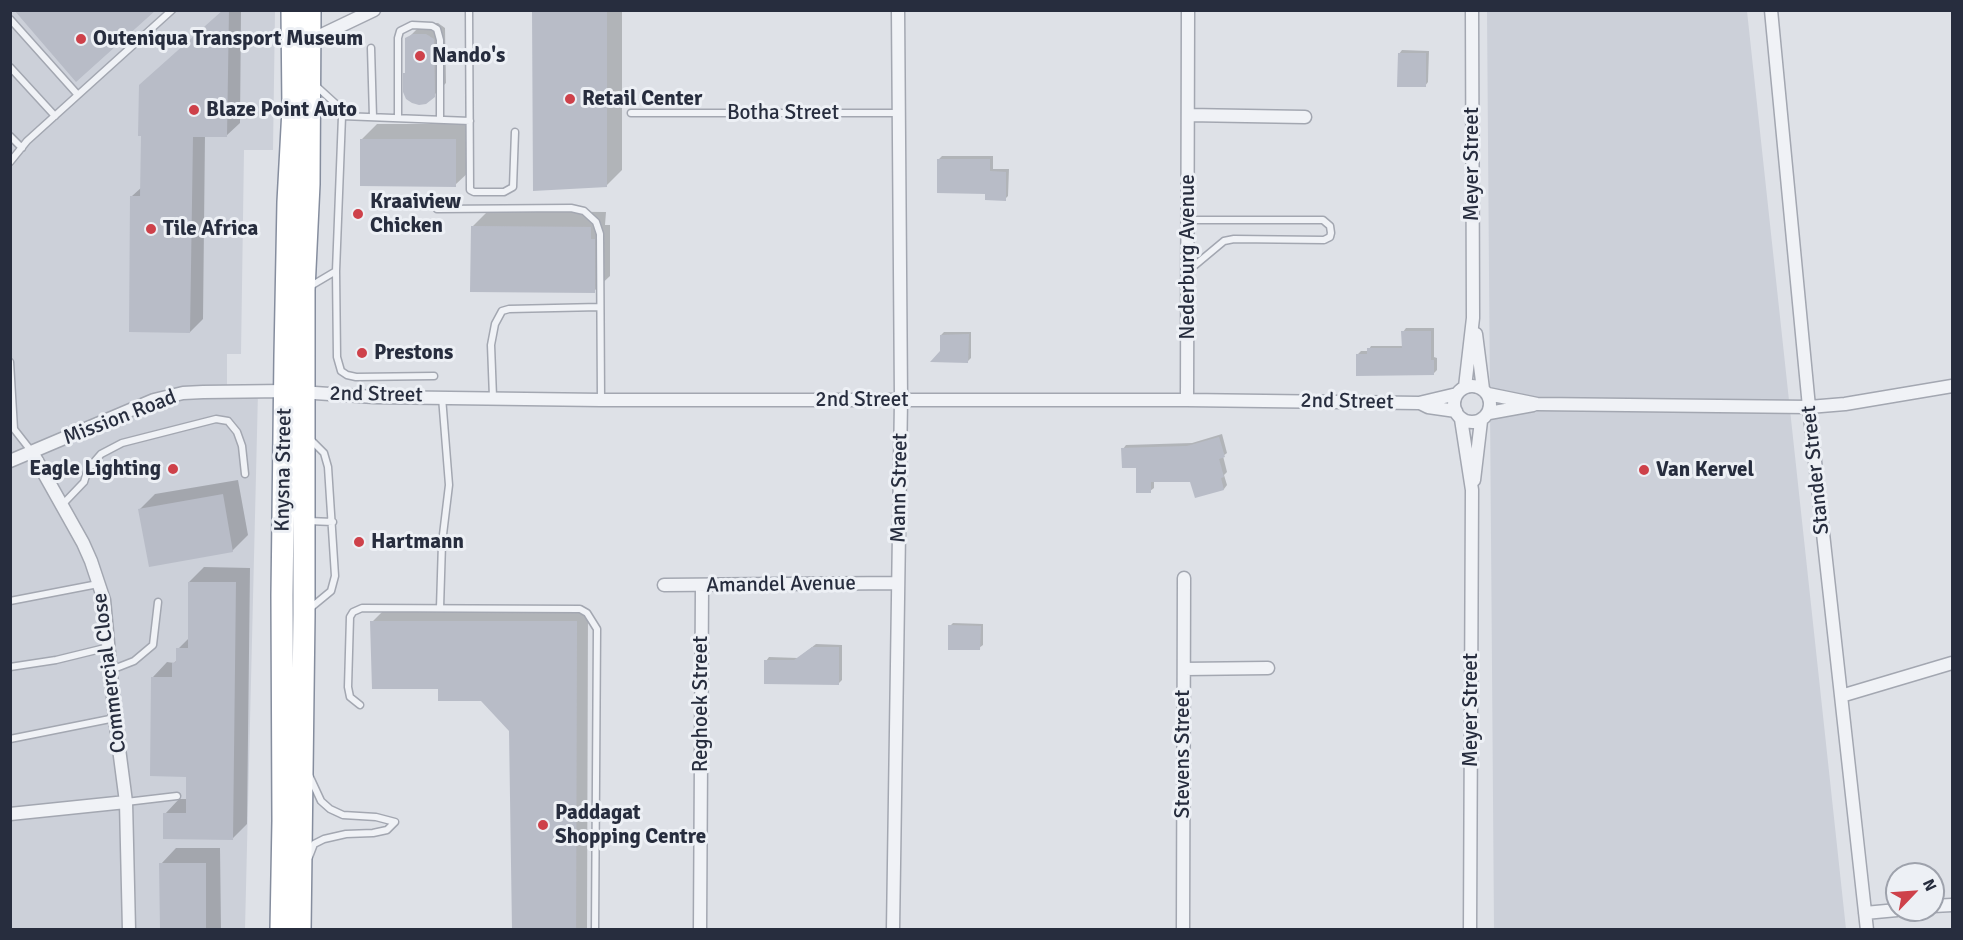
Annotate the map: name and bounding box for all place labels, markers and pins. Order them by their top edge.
place label: Outeniqua Transport Museum [93,26,363,52]
marker: Outeniqua Transport Museum [74,32,88,46]
place label: Nando's [432,43,505,69]
marker: Nando's [413,49,427,63]
place label: Retail Center [582,86,702,112]
marker: Retail Center [563,92,577,106]
place label: Blaze Point Auto [206,97,357,123]
marker: Blaze Point Auto [187,103,201,117]
place label: Kraaiview Chicken [370,189,461,239]
marker: Kraaiview Chicken [351,207,365,221]
place label: Tile Africa [163,216,258,242]
marker: Tile Africa [144,222,158,236]
place label: Prestons [374,340,453,366]
marker: Prestons [355,346,369,360]
place label: Eagle Lighting [29,456,161,482]
place label: Van Kervel [1656,457,1754,483]
marker: Eagle Lighting [166,462,180,476]
marker: Van Kervel [1637,463,1651,477]
place label: Hartmann [371,529,464,555]
marker: Hartmann [352,535,366,549]
place label: Paddagat Shopping Centre [555,800,706,850]
marker: Paddagat Shopping Centre [536,818,550,832]

